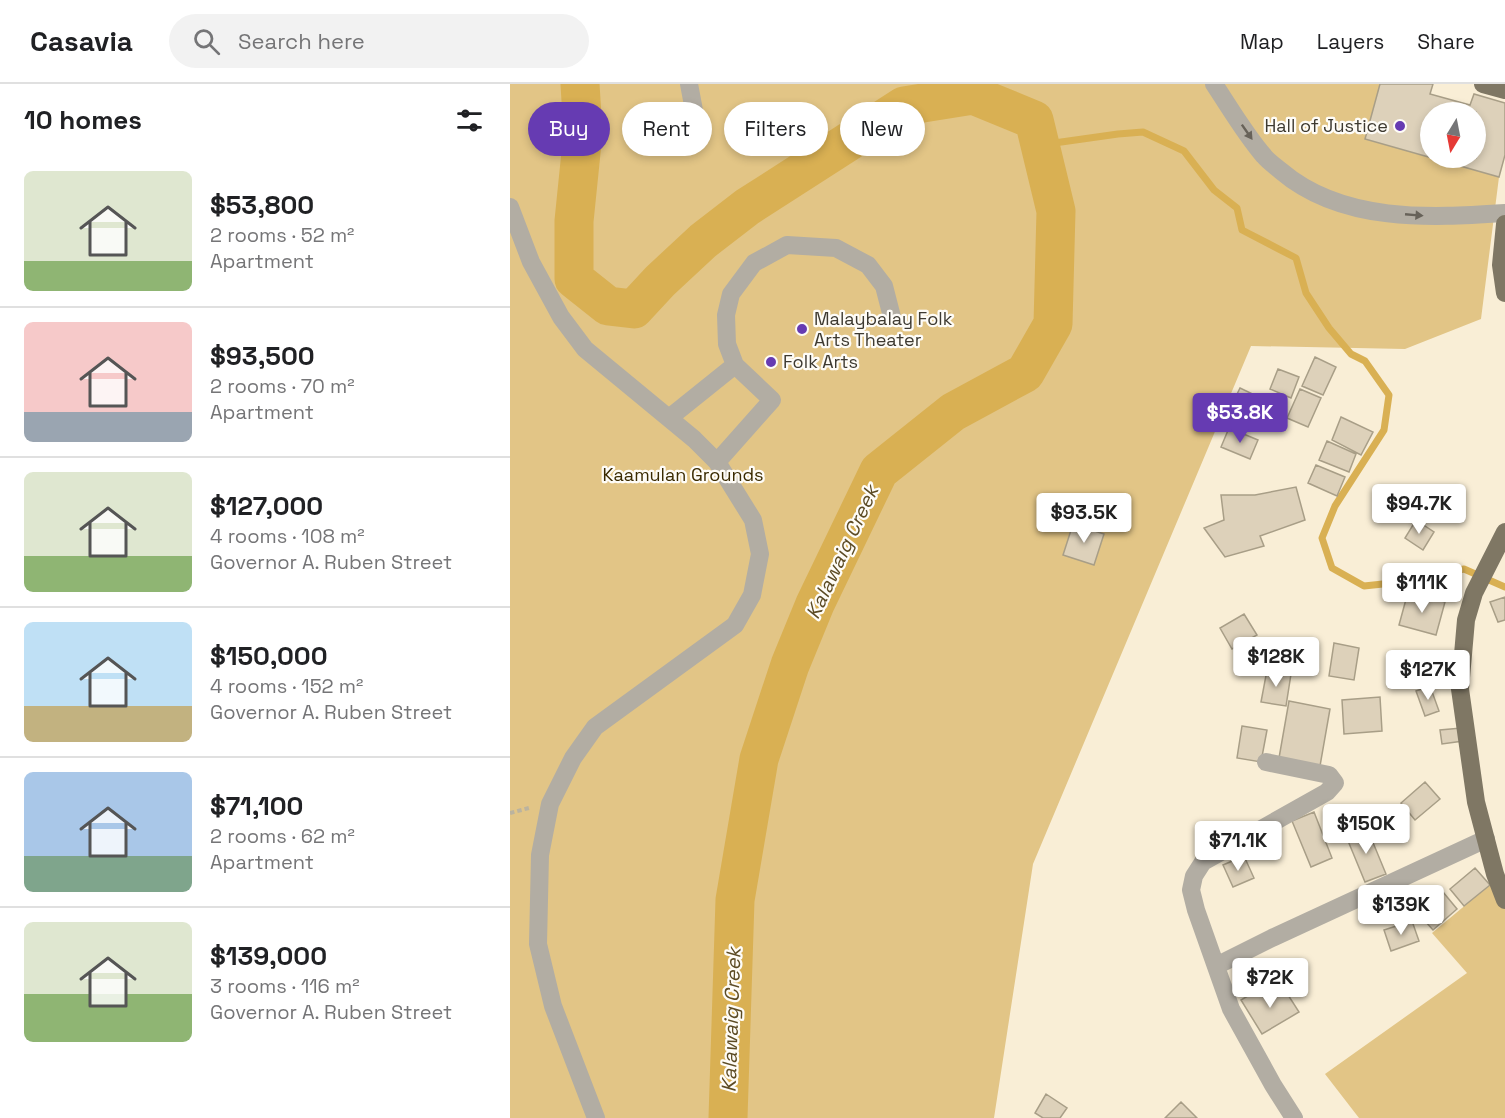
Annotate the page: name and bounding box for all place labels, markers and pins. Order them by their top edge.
place label: Hall of Justice [1264,114,1388,137]
marker: Hall of Justice [1393,119,1407,133]
place label: Malaybalay Folk Arts Theater [814,307,953,351]
marker: Malaybalay Folk Arts Theater [795,322,809,336]
place label: Folk Arts [783,350,858,373]
marker: Folk Arts [764,355,778,369]
pin: $53.8K [1191,393,1289,444]
pin: $94.7K [1370,484,1468,535]
pin: $93.5K [1035,493,1133,544]
pin: $111K [1380,563,1464,614]
pin: $128K [1234,637,1318,688]
pin: $127K [1386,650,1470,701]
pin: $150K [1324,804,1408,855]
pin: $71.1K [1189,821,1287,872]
pin: $139K [1359,885,1443,936]
pin: $72K [1234,958,1306,1009]

